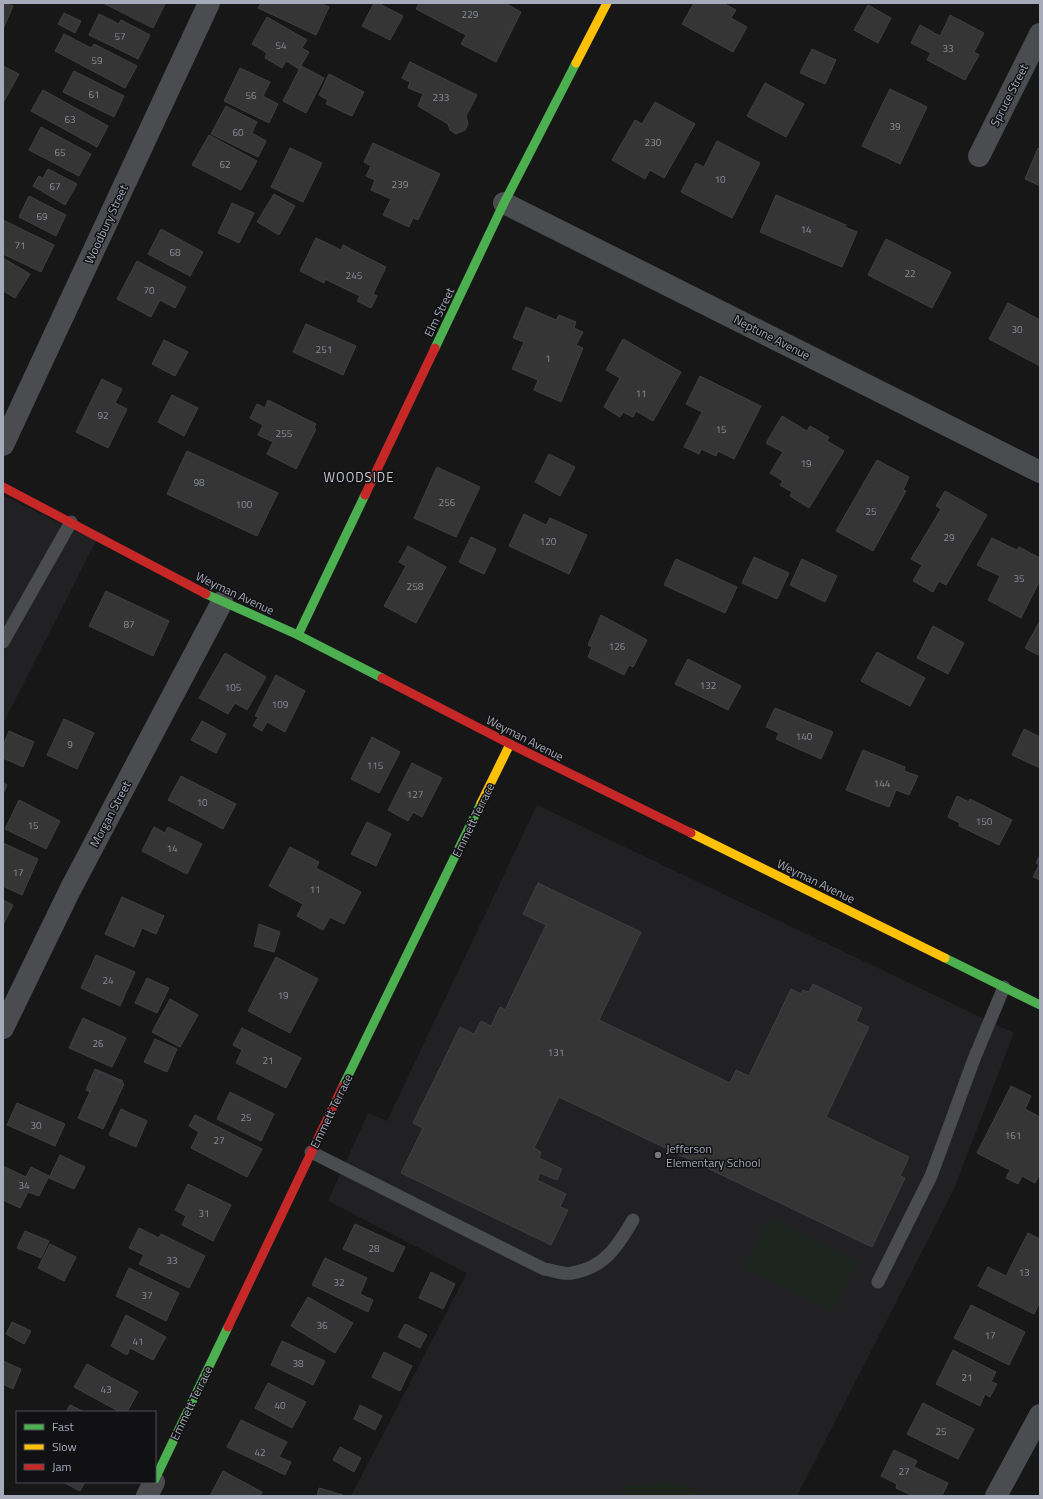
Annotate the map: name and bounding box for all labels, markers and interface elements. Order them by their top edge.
house number: 229 [462,7,479,22]
house number: 57 [114,29,126,44]
house number: 54 [275,38,287,53]
house number: 33 [942,41,954,56]
house number: 59 [91,53,103,68]
street label: Spruce Street [985,60,1033,130]
house number: 61 [88,87,100,102]
house number: 56 [245,88,257,103]
house number: 233 [433,90,449,105]
house number: 63 [64,112,76,127]
house number: 39 [889,119,901,134]
house number: 60 [232,125,244,140]
house number: 230 [645,135,662,150]
house number: 65 [54,145,66,160]
house number: 62 [219,157,231,172]
house number: 10 [714,172,726,187]
house number: 239 [392,177,409,192]
house number: 67 [49,179,61,194]
street label: Woodbury Street [79,180,133,267]
house number: 69 [36,209,48,224]
house number: 14 [800,222,812,237]
house number: 71 [14,238,26,253]
house number: 68 [169,245,181,260]
house number: 22 [904,266,916,281]
house number: 245 [346,268,363,283]
house number: 70 [143,283,155,298]
street label: Elm Street [419,283,460,340]
street label: Neptune Avenue [730,310,814,364]
house number: 30 [1011,322,1023,337]
house number: 251 [316,342,332,357]
house number: 1 [545,351,551,366]
house number: 11 [635,386,647,401]
house number: 92 [97,408,109,423]
house number: 15 [715,422,727,437]
house number: 255 [276,426,293,441]
house number: 19 [800,456,812,471]
district label: WOODSIDE [324,467,394,487]
house number: 98 [193,475,205,490]
house number: 256 [439,495,456,510]
house number: 100 [236,497,253,512]
house number: 25 [865,504,877,519]
house number: 29 [943,530,955,545]
house number: 120 [540,534,557,549]
street label: Weyman Avenue [193,566,277,620]
house number: 35 [1013,571,1025,586]
house number: 258 [407,579,424,594]
house number: 87 [123,617,135,632]
house number: 126 [609,639,626,654]
house number: 132 [700,678,716,693]
house number: 105 [225,680,242,695]
house number: 109 [272,697,289,712]
street label: Weyman Avenue [483,710,567,766]
house number: 140 [796,729,813,744]
house number: 9 [67,737,73,752]
house number: 115 [367,758,384,773]
house number: 144 [874,776,891,791]
street label: Morgan Street [85,777,136,851]
street label: Emmett Terrace [447,780,499,860]
house number: 127 [407,787,423,802]
house number: 10 [196,795,208,810]
house number: 150 [976,814,993,829]
house number: 15 [27,818,39,833]
house number: 14 [166,841,178,856]
street label: Weyman Avenue [774,854,858,908]
house number: 17 [12,865,24,880]
house number: 11 [309,882,321,897]
house number: 24 [102,973,114,988]
house number: 19 [277,988,289,1003]
house number: 26 [92,1036,104,1051]
house number: 131 [548,1045,564,1060]
house number: 21 [262,1053,274,1068]
street label: Emmett Terrace [305,1071,357,1151]
house number: 25 [240,1110,252,1125]
house number: 30 [30,1118,42,1133]
house number: 161 [1005,1128,1021,1143]
house number: 27 [213,1133,225,1148]
place label: Jefferson Elementary School [666,1139,760,1172]
marker: Jefferson Elementary School [653,1150,663,1160]
house number: 34 [18,1178,30,1193]
house number: 31 [198,1206,210,1221]
house number: 28 [368,1241,380,1256]
house number: 33 [166,1253,178,1268]
house number: 13 [1018,1265,1030,1280]
house number: 32 [333,1275,345,1290]
house number: 37 [141,1288,153,1303]
house number: 36 [316,1318,328,1333]
house number: 17 [984,1328,996,1343]
house number: 41 [132,1334,144,1349]
house number: 38 [292,1356,304,1371]
street label: Emmett Terrace [165,1363,217,1443]
house number: 21 [961,1370,973,1385]
house number: 43 [100,1382,112,1397]
house number: 40 [274,1398,286,1413]
legend [16,1411,156,1483]
text: Fast [52,1417,75,1436]
house number: 25 [935,1424,947,1439]
text: Slow [52,1437,77,1456]
house number: 42 [254,1445,266,1460]
text: Jam [52,1457,72,1476]
house number: 27 [898,1464,910,1479]

